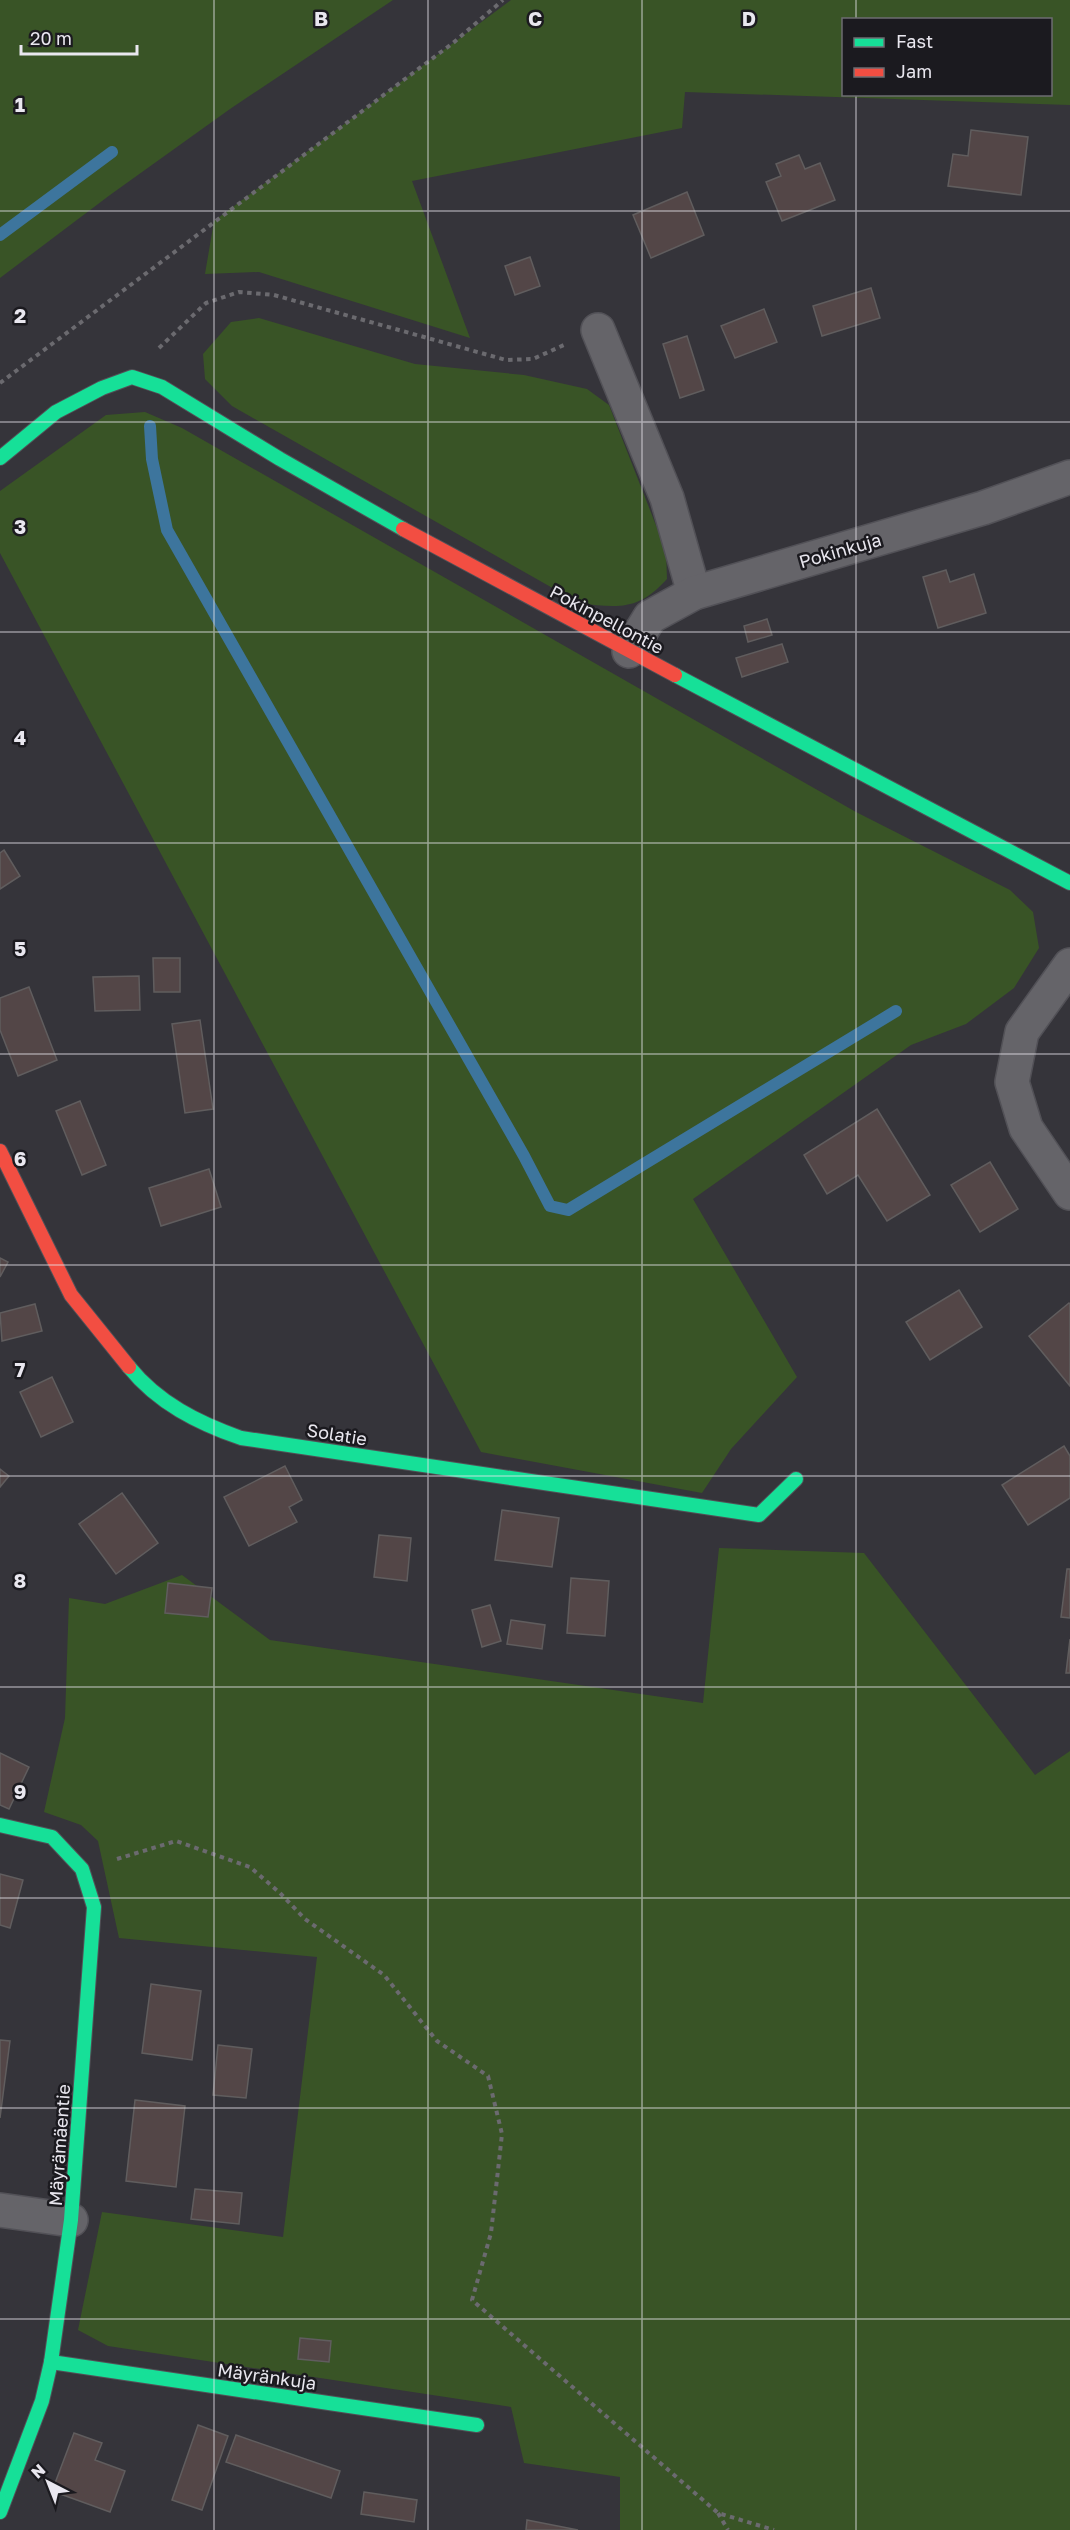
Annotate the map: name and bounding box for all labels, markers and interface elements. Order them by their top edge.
text: B [314,6,328,30]
text: C [528,6,542,30]
text: D [742,6,756,30]
scale bar [21,18,136,56]
legend [842,18,1052,96]
text: 20 m [30,27,72,49]
text: Fast [896,30,933,52]
text: Jam [896,60,932,82]
text: 1 [15,92,25,116]
text: 2 [14,303,26,327]
text: 3 [14,514,26,538]
street label: Pokinkuja [796,528,884,572]
street label: Pokinpellontie [546,580,668,658]
text: 4 [14,725,26,749]
text: 5 [14,936,26,960]
text: 6 [14,1146,26,1170]
text: 7 [15,1357,26,1381]
street label: Solatie [305,1418,369,1450]
text: 8 [14,1568,26,1592]
text: 9 [14,1779,26,1803]
street label: Mäyrämäentie [44,2083,74,2207]
street label: Mäyränkuja [216,2358,318,2394]
north arrow [18,2452,78,2512]
text: N [27,2459,49,2482]

